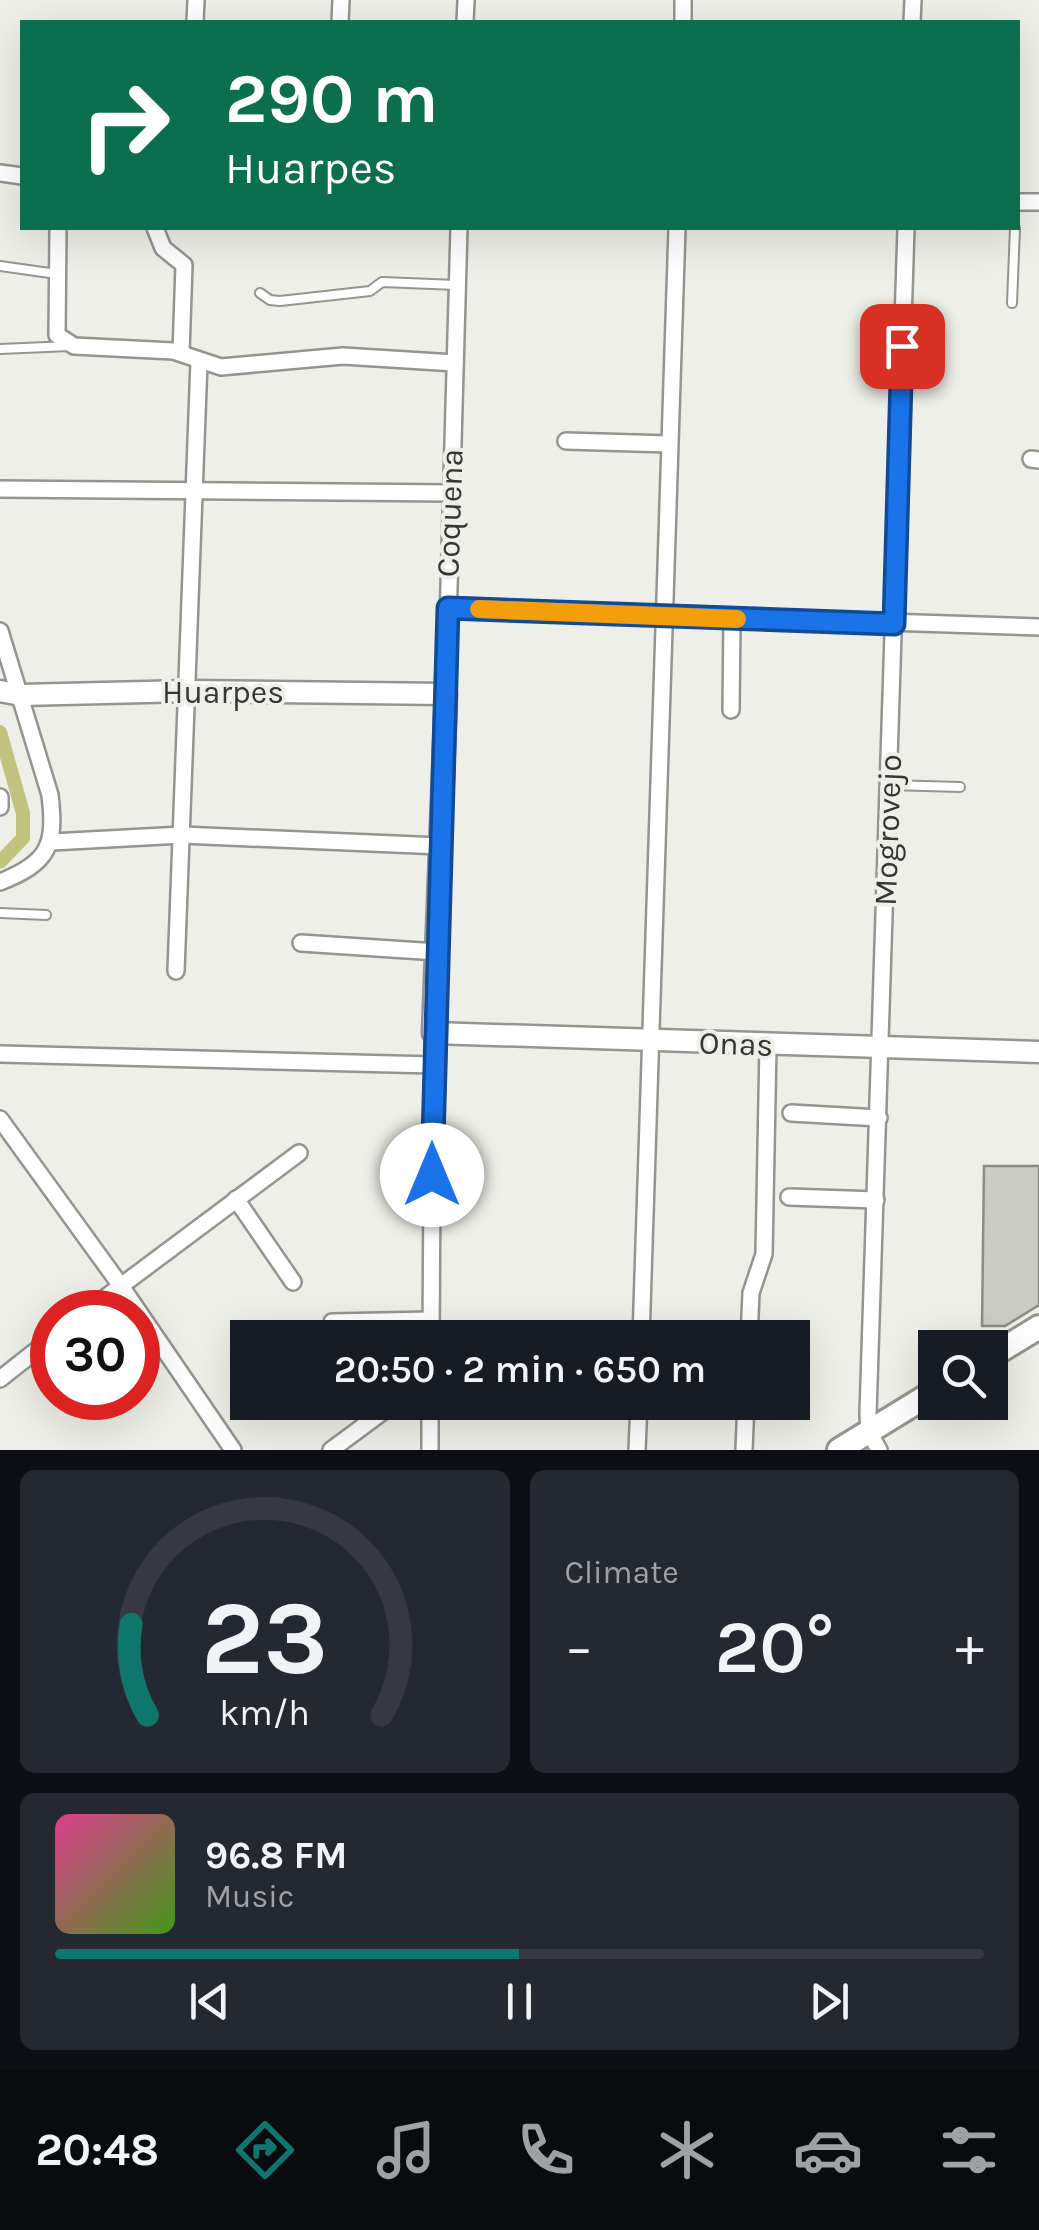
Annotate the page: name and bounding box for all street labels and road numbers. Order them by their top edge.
street label: Coquena [429,448,471,578]
street label: Huarpes [162,674,284,711]
street label: Mogrovejo [867,754,909,906]
street label: Onas [698,1024,774,1064]

